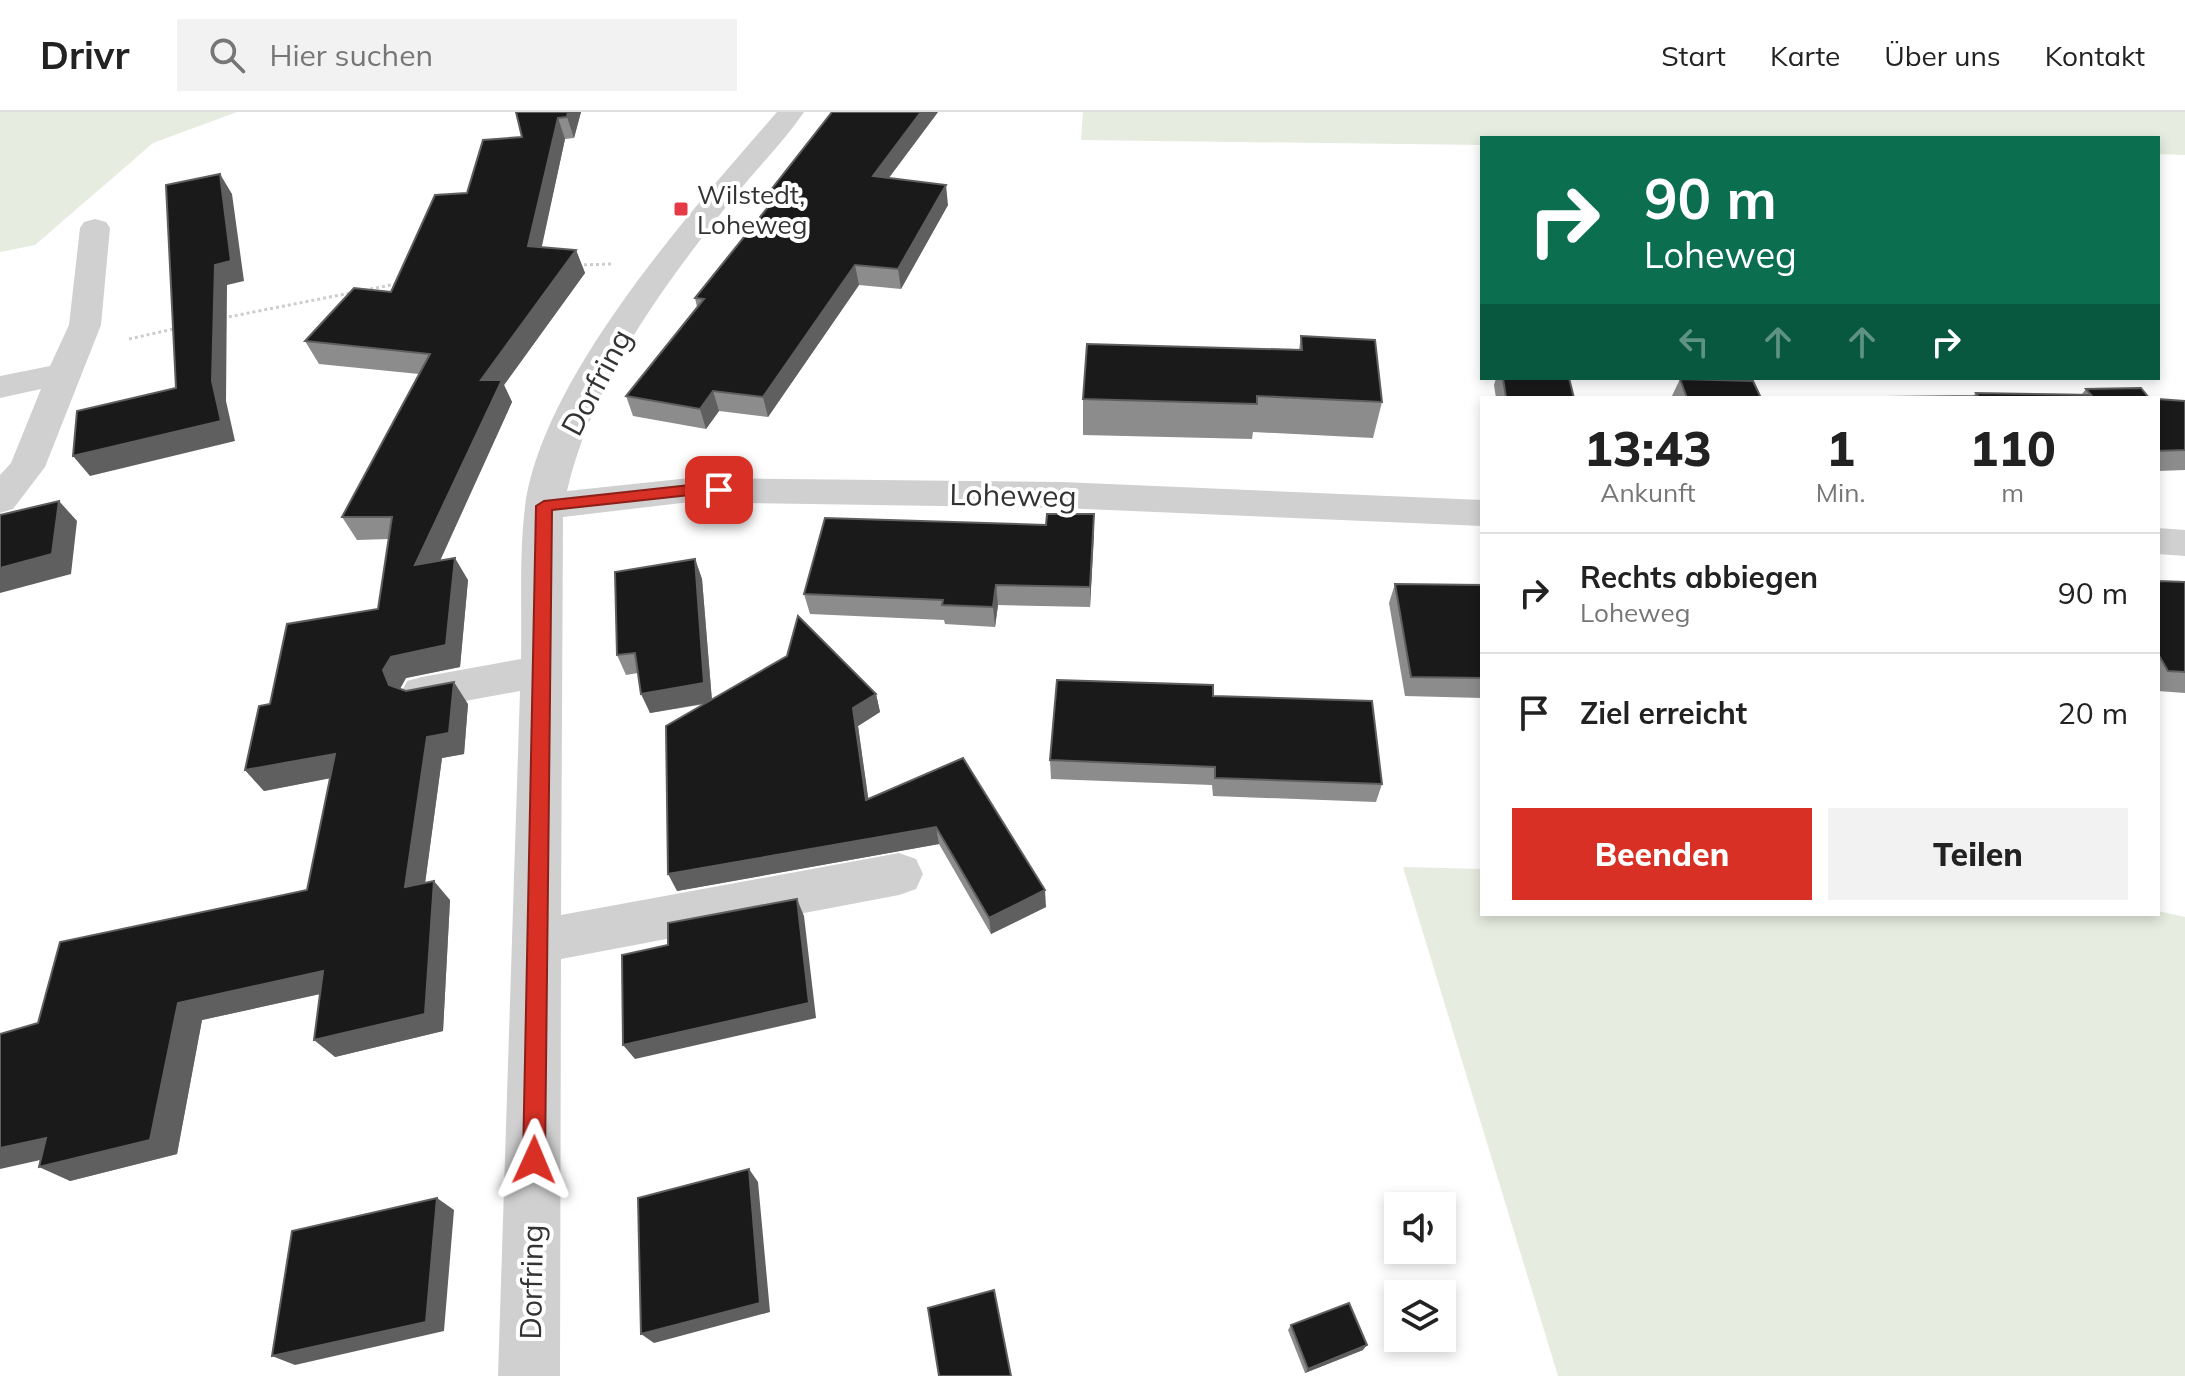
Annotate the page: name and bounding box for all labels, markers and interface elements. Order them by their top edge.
search box [177,19,737,91]
text: Drivr [40,31,129,79]
icon: search [205,33,249,77]
text: Hier suchen [269,36,433,74]
text: Start [1661,38,1726,73]
text: Karte [1770,38,1840,73]
text: Über uns [1884,38,2001,73]
text: Kontakt [2045,38,2145,73]
text: 90 m [1644,163,1777,233]
icon: right [1512,168,1616,272]
place label: Wilstedt, Loheweg [697,178,807,241]
marker: Wilstedt, Loheweg [672,200,690,218]
text: Loheweg [1644,232,1797,277]
icon: left [1672,320,1716,364]
icon: ahead [1756,320,1800,364]
icon: ahead [1840,320,1884,364]
icon: right [1924,320,1968,364]
street label: Dorfring [552,322,640,442]
text: 13:43 [1584,418,1712,478]
text: 1 [1826,418,1855,478]
text: 110 [1970,418,2056,478]
pin [685,456,753,524]
icon: arrive [697,468,741,512]
street label: Loheweg [949,475,1077,515]
text: Ankunft [1600,476,1696,509]
text: Min. [1816,476,1865,509]
text: m [2001,476,2024,509]
text: Rechts abbiegen [1580,558,1818,596]
icon: right [1512,571,1556,615]
text: 90 m [2058,574,2128,612]
text: Loheweg [1580,596,1690,629]
icon: arrive [1512,691,1556,735]
text: Ziel erreicht [1580,694,1747,732]
text: 20 m [2058,694,2128,732]
button: Beenden [1512,808,1812,900]
button: Teilen [1828,808,2128,900]
position arrow [492,1118,576,1202]
map controls [1384,1192,1456,1352]
button: sound [1384,1192,1456,1264]
street label: Dorfring [511,1224,551,1340]
button: layers [1384,1280,1456,1352]

